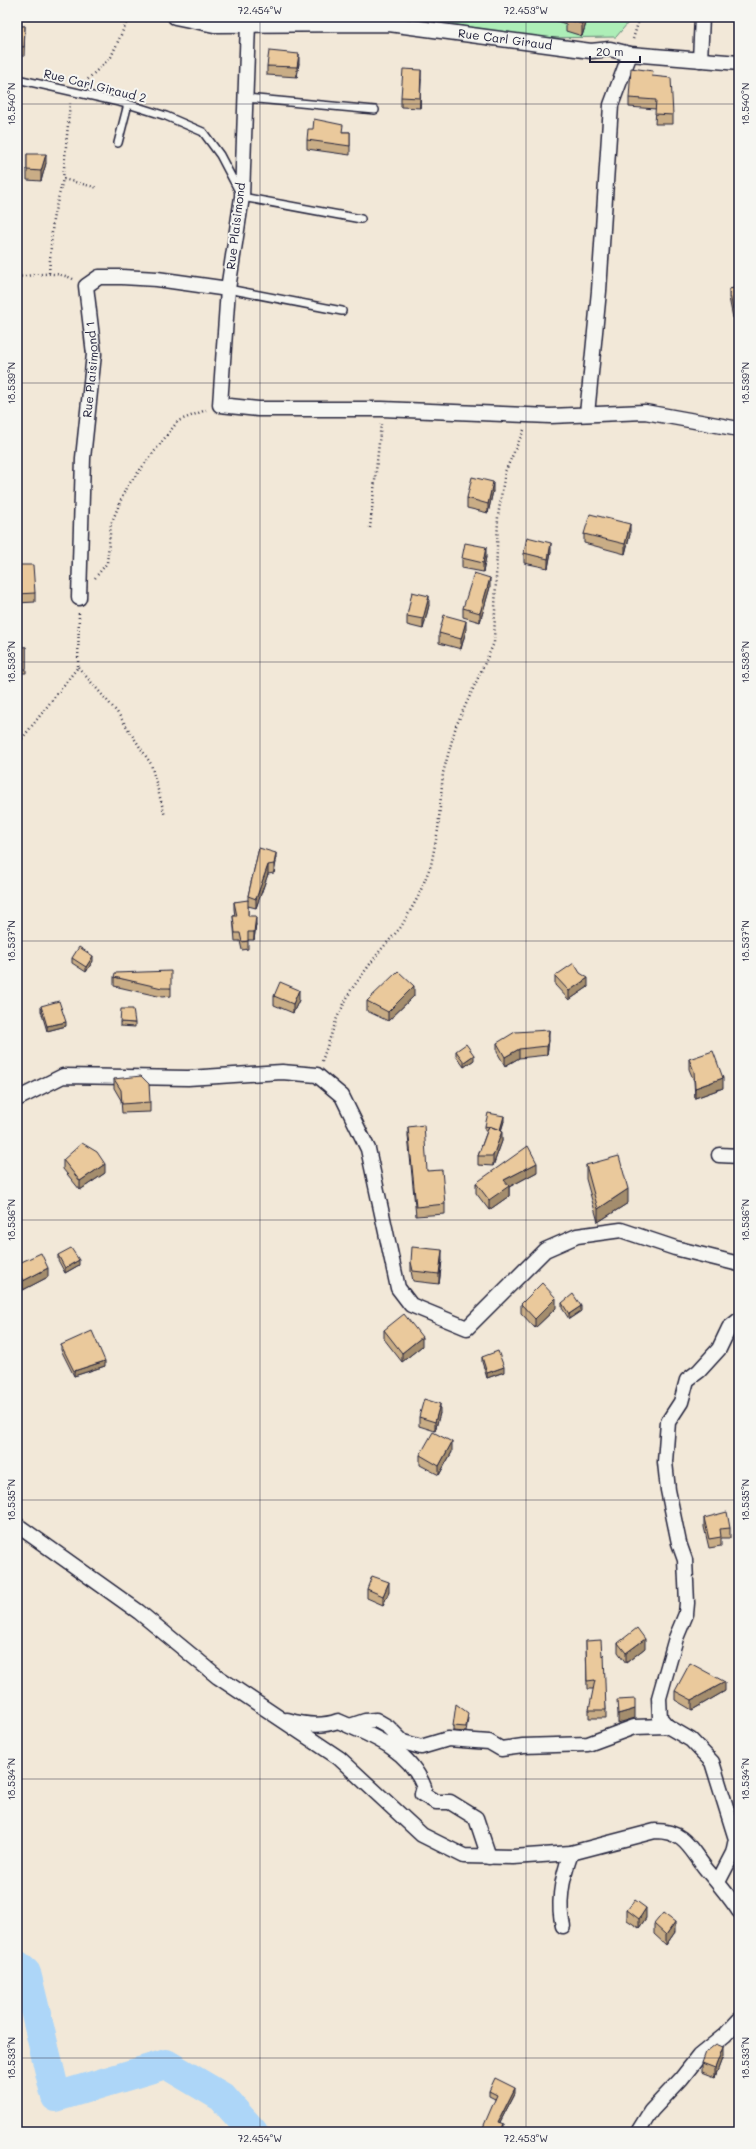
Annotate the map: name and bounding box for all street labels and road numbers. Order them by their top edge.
street label: Rue Carl Giraud [457,24,554,53]
street label: Rue Carl Giraud 2 [42,65,148,106]
street label: Rue Plaisimond [222,181,248,270]
street label: Rue Plaisimond 1 [78,321,101,418]

